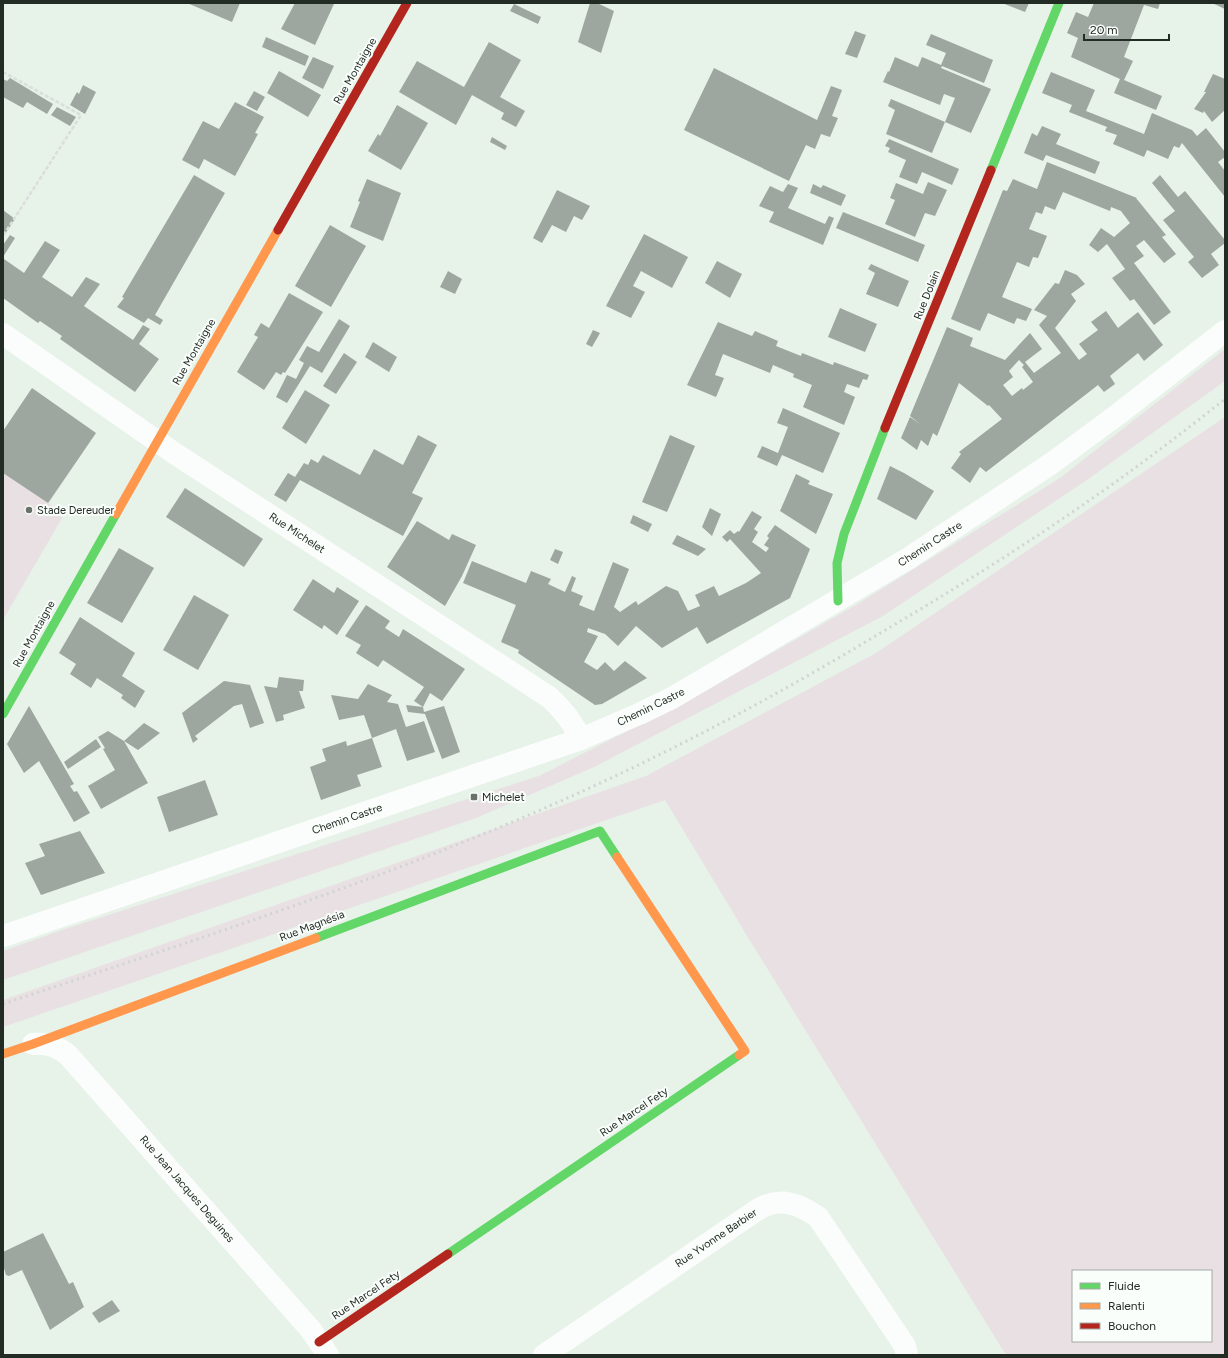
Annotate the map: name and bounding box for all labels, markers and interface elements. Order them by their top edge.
scale bar [1084,16,1169,42]
text: 20 m [1090,23,1118,37]
street label: Rue Montaigne [331,36,379,106]
street label: Rue Dolain [911,268,943,322]
street label: Rue Montaigne [170,317,218,387]
place label: Stade Dereuder [37,504,115,517]
marker: Stade Dereuder [24,505,34,515]
street label: Rue Michelet [266,510,328,556]
street label: Chemin Castre [896,519,964,569]
street label: Rue Montaigne [10,598,58,670]
street label: Chemin Castre [615,685,687,729]
place label: Michelet [482,791,525,804]
marker: Michelet [469,792,479,802]
street label: Chemin Castre [310,801,384,837]
street label: Rue Magnésia [278,908,346,944]
street label: Rue Marcel Fety [597,1084,671,1140]
street label: Rue Jean Jacques Deguines [137,1133,237,1245]
street label: Rue Yvonne Barbier [673,1206,760,1270]
street label: Rue Marcel Fety [329,1267,403,1323]
legend [1072,1270,1212,1342]
text: Fluide [1108,1279,1141,1293]
text: Ralenti [1108,1299,1145,1313]
text: Bouchon [1108,1319,1156,1333]

